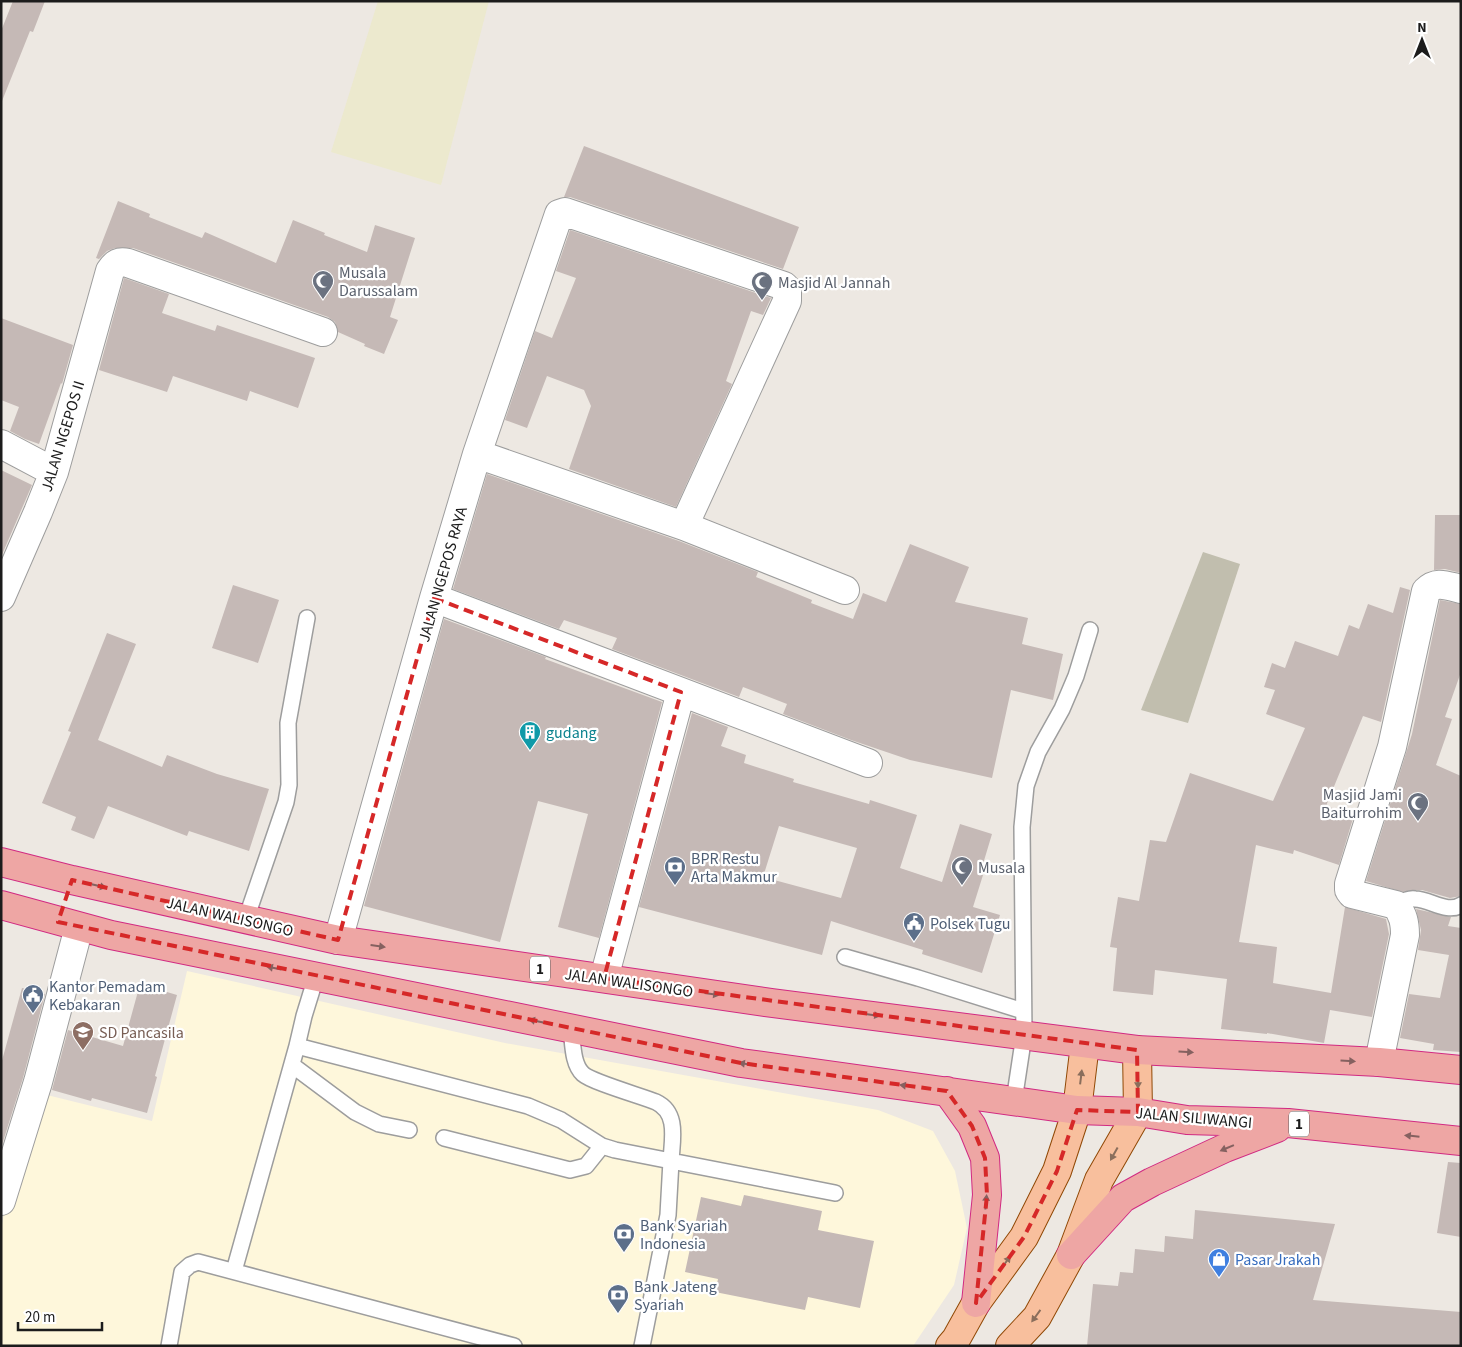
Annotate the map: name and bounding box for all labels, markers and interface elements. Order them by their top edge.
north arrow [1397,15,1447,65]
text: N [1417,18,1427,38]
place label: Musala Darussalam [339,262,418,302]
mosque icon: Musala Darussalam [311,269,335,300]
mosque icon: Masjid Al Jannah [750,270,774,301]
place label: Masjid Al Jannah [778,272,890,294]
street label: JALAN NGEPOS II [36,378,90,494]
street label: JALAN NGEPOS RAYA [413,504,473,645]
building icon: gudang [518,720,542,751]
place label: gudang [546,722,597,744]
place label: Masjid Jami Baiturrohim [1321,784,1402,824]
mosque icon: Masjid Jami Baiturrohim [1406,791,1430,822]
place label: BPR Restu Arta Makmur [691,848,777,888]
bank icon: BPR Restu Arta Makmur [663,855,687,886]
mosque icon: Musala [950,855,974,886]
place label: Musala [978,857,1025,879]
one-way arrow [92,882,107,890]
street label: JALAN WALISONGO [164,892,295,942]
public building icon: Polsek Tugu [902,911,926,942]
place label: Polsek Tugu [930,913,1011,935]
one-way arrow [370,942,386,950]
road number: 1 [530,956,550,982]
street label: JALAN WALISONGO [563,963,695,1003]
one-way arrow [266,964,281,972]
place label: Kantor Pemadam Kebakaran [49,976,166,1016]
public building icon: Kantor Pemadam Kebakaran [21,983,45,1014]
one-way arrow [704,991,720,999]
one-way arrow [865,1011,881,1019]
one-way arrow [527,1017,543,1025]
school or university icon: SD Pancasila [71,1020,95,1051]
place label: SD Pancasila [99,1022,184,1044]
one-way arrow [1178,1049,1194,1057]
one-way arrow [1341,1057,1357,1065]
one-way arrow [738,1059,754,1067]
one-way arrow [1077,1069,1085,1085]
one-way arrow [1134,1073,1142,1089]
one-way arrow [899,1082,915,1090]
street label: JALAN SILIWANGI [1135,1102,1253,1134]
road number: 1 [1289,1112,1309,1136]
one-way arrow [1404,1132,1420,1140]
one-way arrow [1220,1144,1234,1152]
one-way arrow [1110,1147,1118,1162]
one-way arrow [982,1194,990,1210]
place label: Bank Syariah Indonesia [640,1215,727,1255]
bank icon: Bank Syariah Indonesia [612,1222,636,1253]
shop icon: Pasar Jrakah [1207,1247,1231,1278]
place label: Pasar Jrakah [1235,1249,1320,1271]
one-way arrow [1001,1255,1011,1269]
place label: Bank Jateng Syariah [634,1276,717,1316]
bank icon: Bank Jateng Syariah [606,1283,630,1314]
scale bar [18,1300,101,1332]
text: 20 m [25,1307,55,1328]
one-way arrow [1031,1309,1042,1322]

